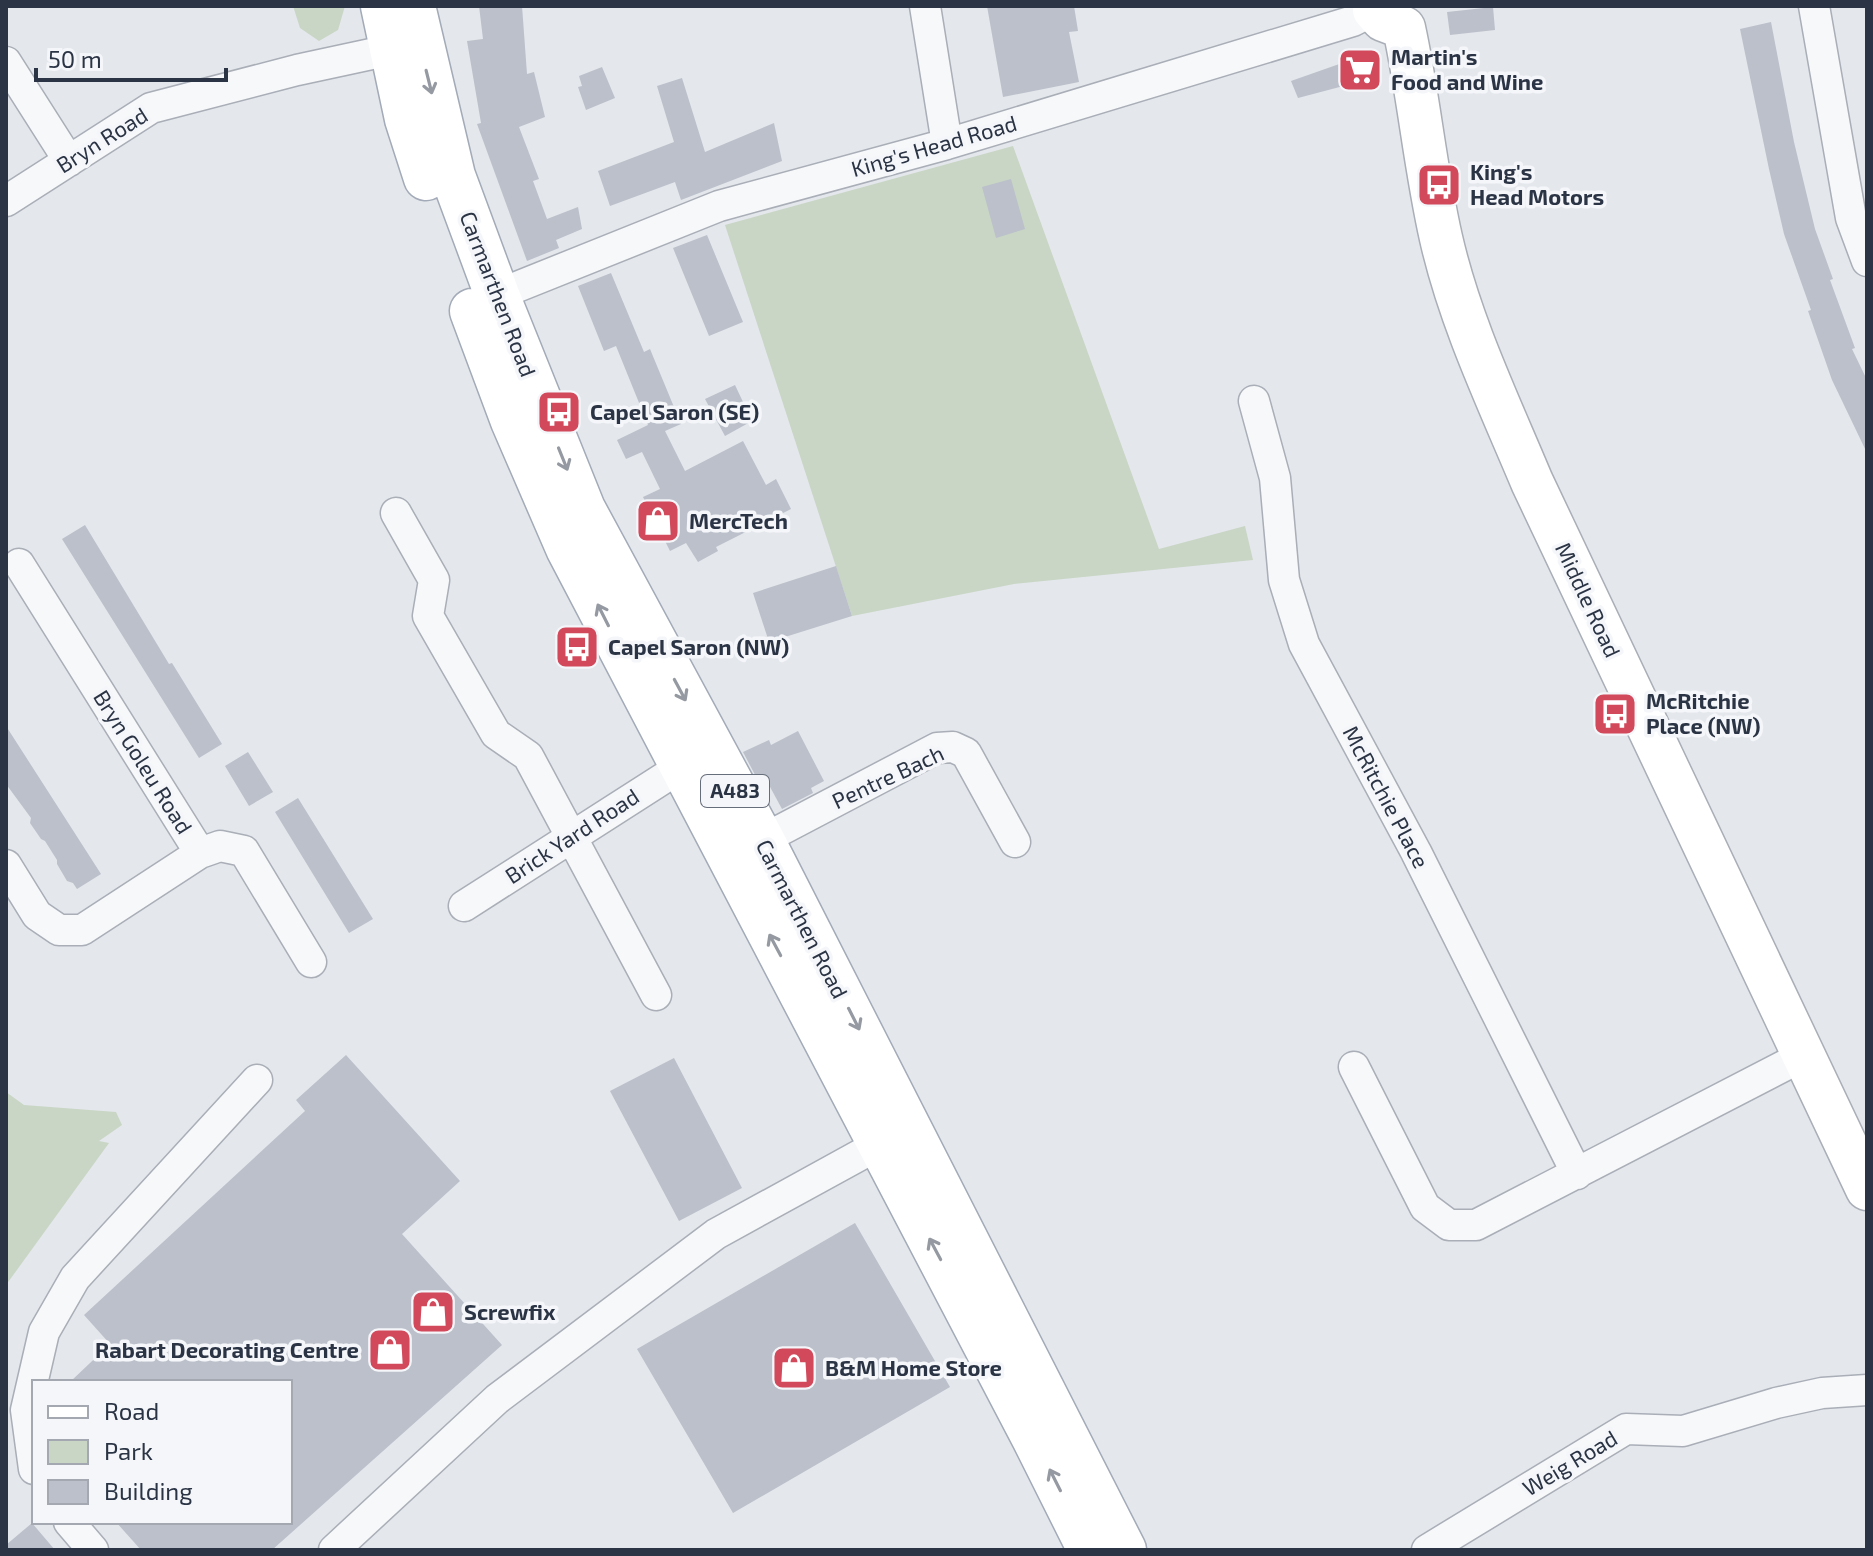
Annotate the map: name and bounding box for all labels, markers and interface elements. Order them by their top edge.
scale bar [36,32,226,82]
place label: Martin's Food and Wine [1391,43,1543,94]
text: 50 m [48,44,102,73]
supermarket icon: Martin's Food and Wine [1336,46,1384,94]
one-way arrow [423,69,438,95]
street label: Bryn Road [51,101,152,177]
street label: King's Head Road [848,109,1019,181]
place label: King's Head Motors [1470,158,1604,209]
bus stop icon: King's Head Motors [1415,161,1463,209]
street label: Carmarthen Road [455,207,542,380]
bus stop icon: Capel Saron (SE) [535,388,583,436]
place label: Capel Saron (SE) [590,398,759,424]
one-way arrow [557,446,571,471]
shop icon: MercTech [634,497,682,545]
place label: MercTech [689,507,788,533]
street label: Middle Road [1551,538,1627,661]
one-way arrow [594,604,610,628]
bus stop icon: Capel Saron (NW) [553,623,601,671]
place label: Capel Saron (NW) [608,633,789,659]
one-way arrow [673,678,689,702]
street label: Bryn Goleu Road [89,685,198,838]
place label: McRitchie Place (NW) [1646,687,1761,738]
bus stop icon: McRitchie Place (NW) [1591,690,1639,738]
street label: McRitchie Place [1339,721,1435,872]
street label: Pentre Bach [828,739,948,813]
road number: A483 [701,775,769,807]
street label: Brick Yard Road [500,782,643,888]
street label: Carmarthen Road [752,835,854,1002]
one-way arrow [767,934,783,957]
one-way arrow [846,1007,862,1031]
one-way arrow [927,1238,943,1262]
shop icon: Screwfix [409,1288,457,1336]
place label: Screwfix [464,1298,556,1324]
shop icon: Rabart Decorating Centre [366,1326,414,1374]
place label: Rabart Decorating Centre [95,1336,359,1362]
shop icon: B&M Home Store [770,1344,818,1392]
place label: B&M Home Store [825,1354,1002,1380]
legend [32,1380,292,1524]
text: Road [104,1396,159,1425]
street label: Weig Road [1518,1424,1621,1500]
text: Park [104,1436,153,1465]
one-way arrow [1047,1469,1062,1493]
text: Building [104,1476,193,1505]

